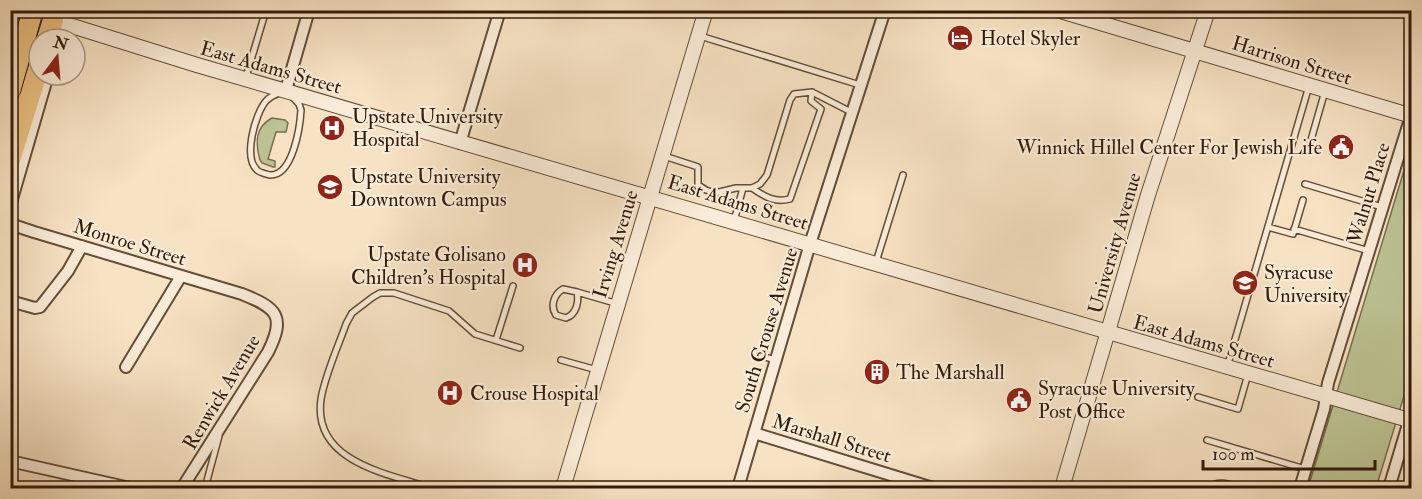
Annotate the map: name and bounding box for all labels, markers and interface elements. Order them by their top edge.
hotel icon: Hotel Skyler [945,23,975,53]
place label: Hotel Skyler [980,26,1081,51]
north arrow [27,27,87,87]
street label: Harrison Street [1229,30,1355,91]
text: N [50,32,71,55]
street label: East Adams Street [197,35,345,100]
place label: Upstate University Hospital [352,104,504,153]
hospital icon: Upstate University Hospital [317,113,347,143]
public building icon: Winnick Hillel Center For Jewish Life [1326,132,1356,162]
place label: Winnick Hillel Center For Jewish Life [1015,135,1322,160]
street label: Walnut Place [1341,139,1396,248]
place label: Upstate University Downtown Campus [350,164,507,213]
street label: East Adams Street [665,169,812,236]
street label: University Avenue [1082,170,1147,317]
school or university icon: Upstate University Downtown Campus [315,172,345,202]
street label: Irving Avenue [587,187,644,301]
street label: Monroe Street [70,213,190,272]
place label: Upstate Golisano Children's Hospital [351,242,506,291]
street label: South Crouse Avenue [729,245,803,416]
hospital icon: Upstate Golisano Children's Hospital [510,250,540,280]
place label: Syracuse University [1264,260,1349,308]
school or university icon: Syracuse University [1230,268,1260,298]
street label: East Adams Street [1130,309,1278,374]
street label: Renwick Avenue [177,330,266,454]
building icon: The Marshall [862,357,892,387]
place label: The Marshall [896,360,1005,385]
place label: Syracuse University Post Office [1038,376,1196,424]
hospital icon: Crouse Hospital [435,378,465,408]
place label: Crouse Hospital [470,381,599,407]
public building icon: Syracuse University Post Office [1004,385,1034,415]
street label: Marshall Street [769,409,895,469]
scale bar [1203,433,1376,471]
text: 100 m [1212,443,1255,466]

